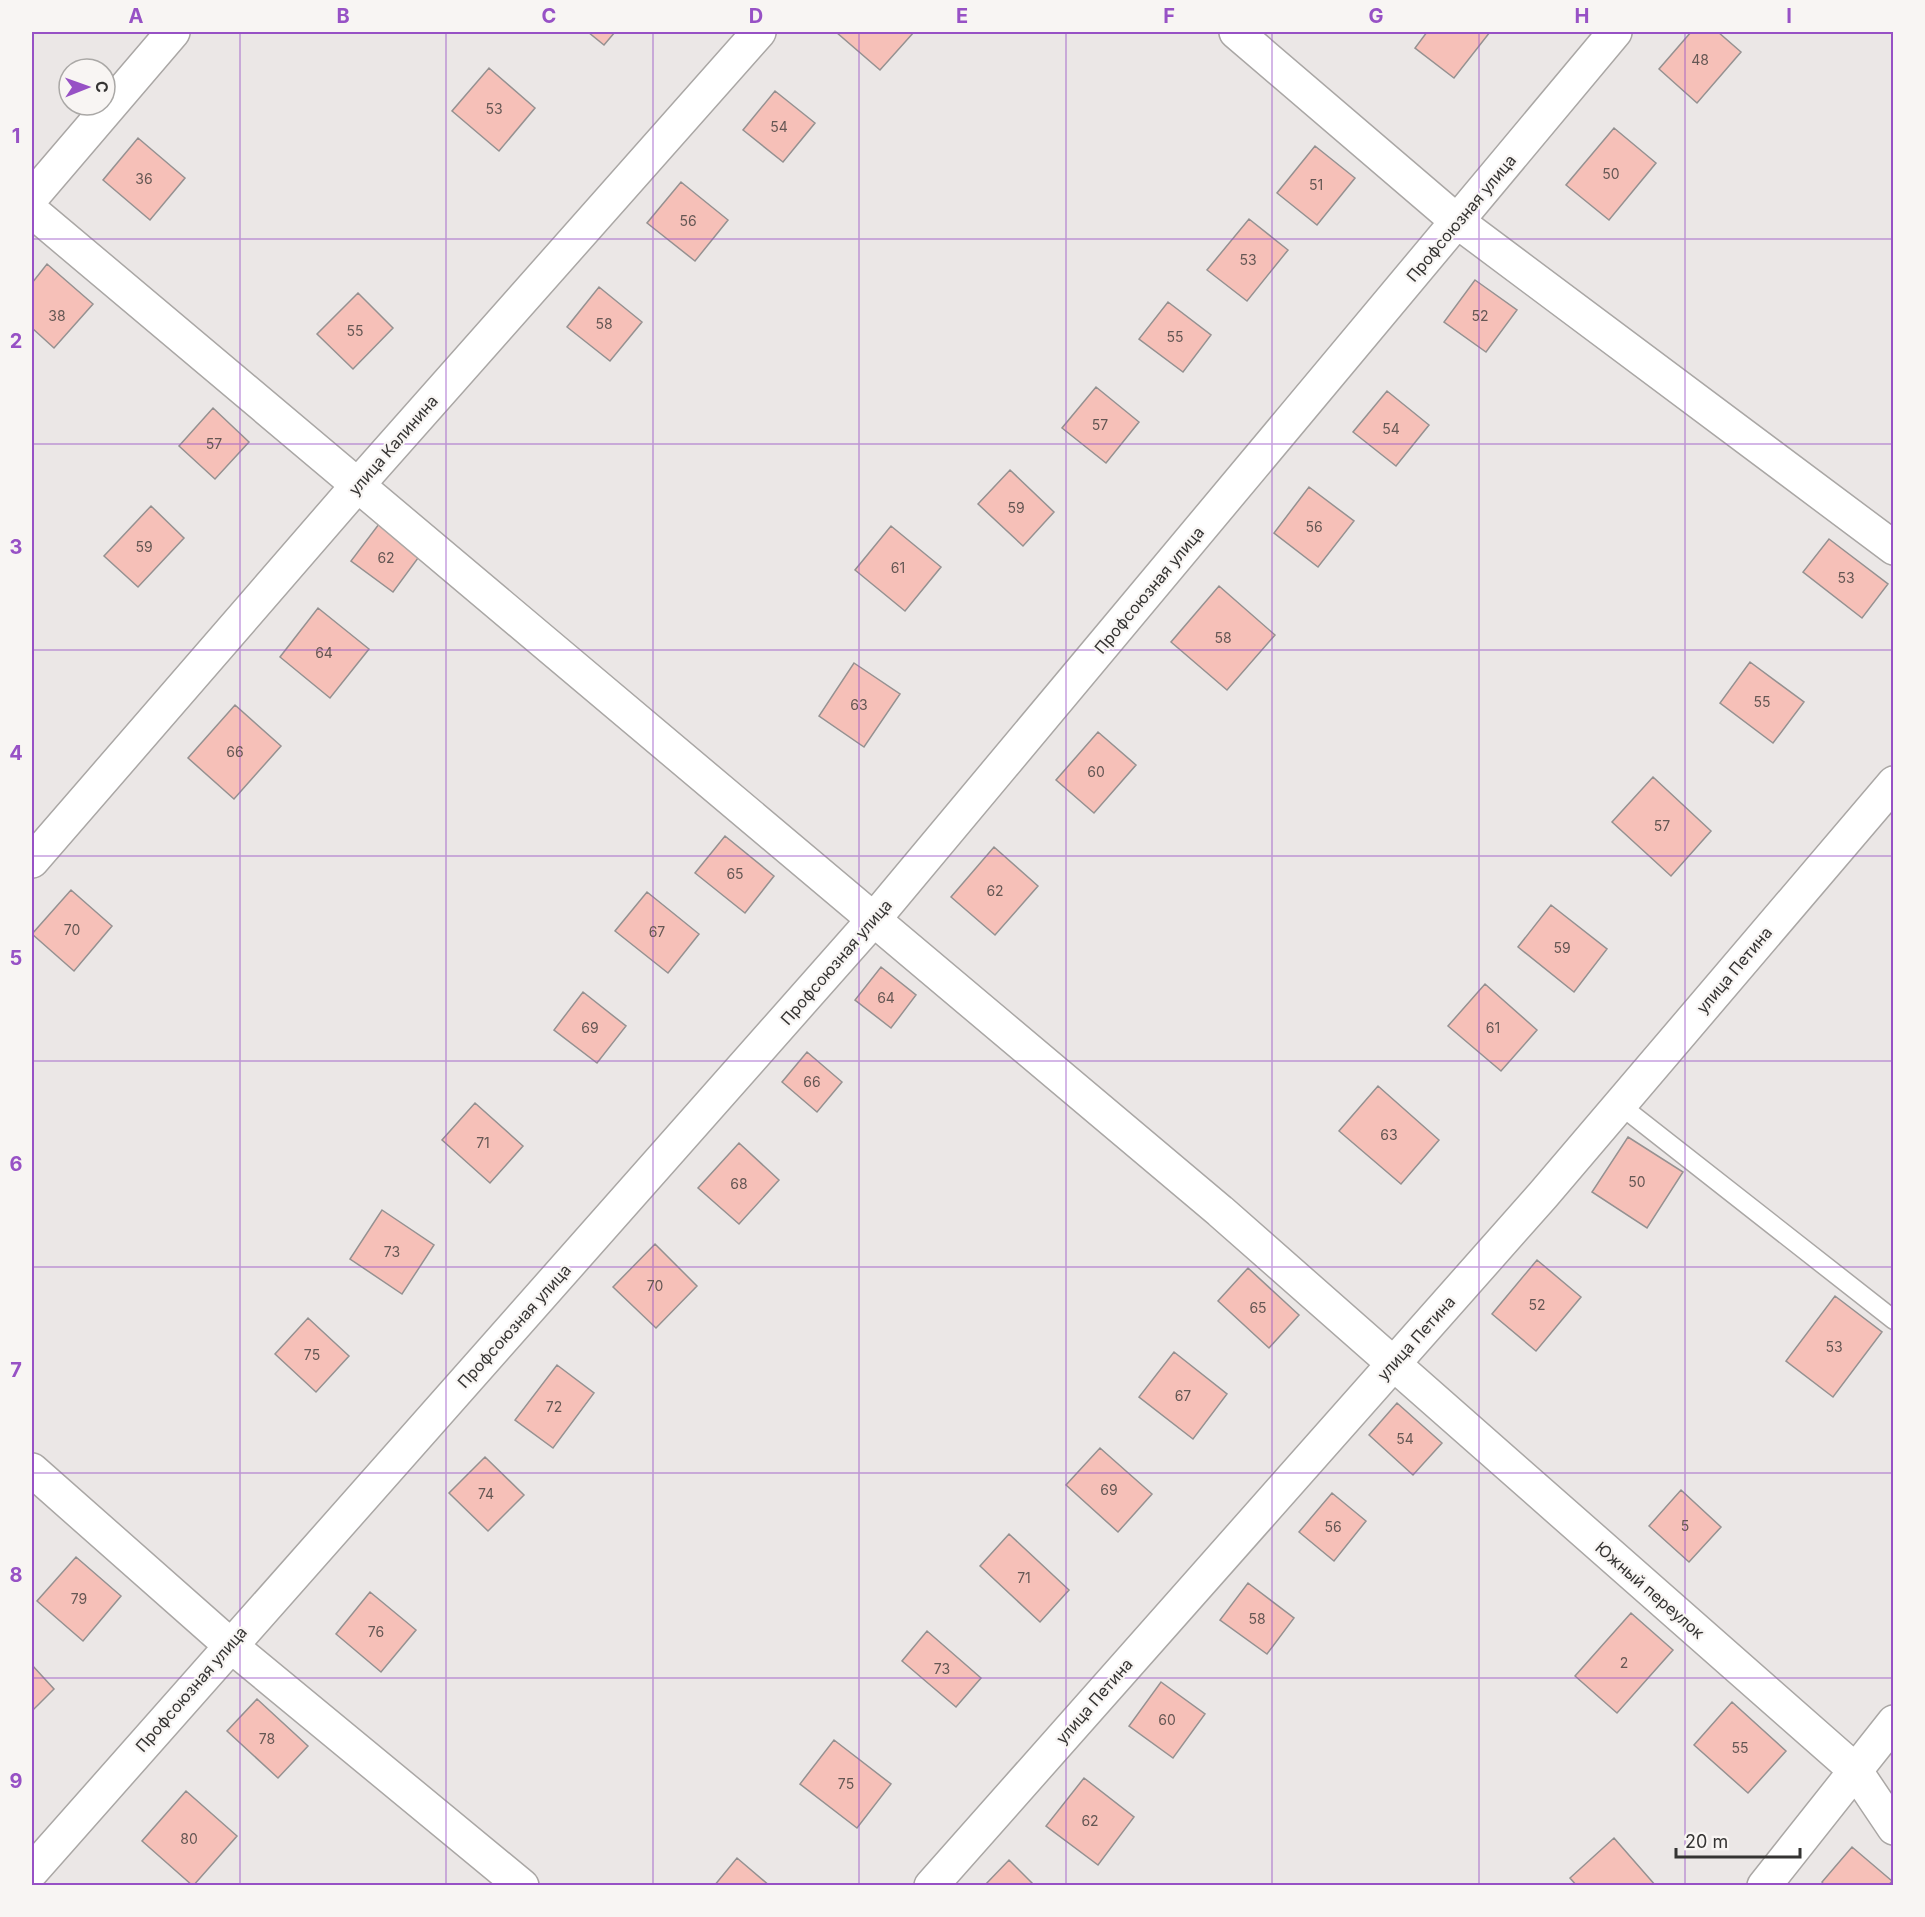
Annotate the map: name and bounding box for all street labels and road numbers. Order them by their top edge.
street label: Профсоюзная улица [1402,150,1520,286]
street label: улица Калинина [344,391,442,499]
street label: Профсоюзная улица [1090,522,1208,658]
street label: Профсоюзная улица [776,895,896,1029]
street label: улица Петина [1692,923,1776,1017]
street label: Профсоюзная улица [453,1260,575,1392]
street label: улица Петина [1373,1292,1459,1384]
street label: Южный переулок [1591,1537,1709,1643]
street label: Профсоюзная улица [131,1622,251,1756]
street label: улица Петина [1051,1654,1137,1748]

